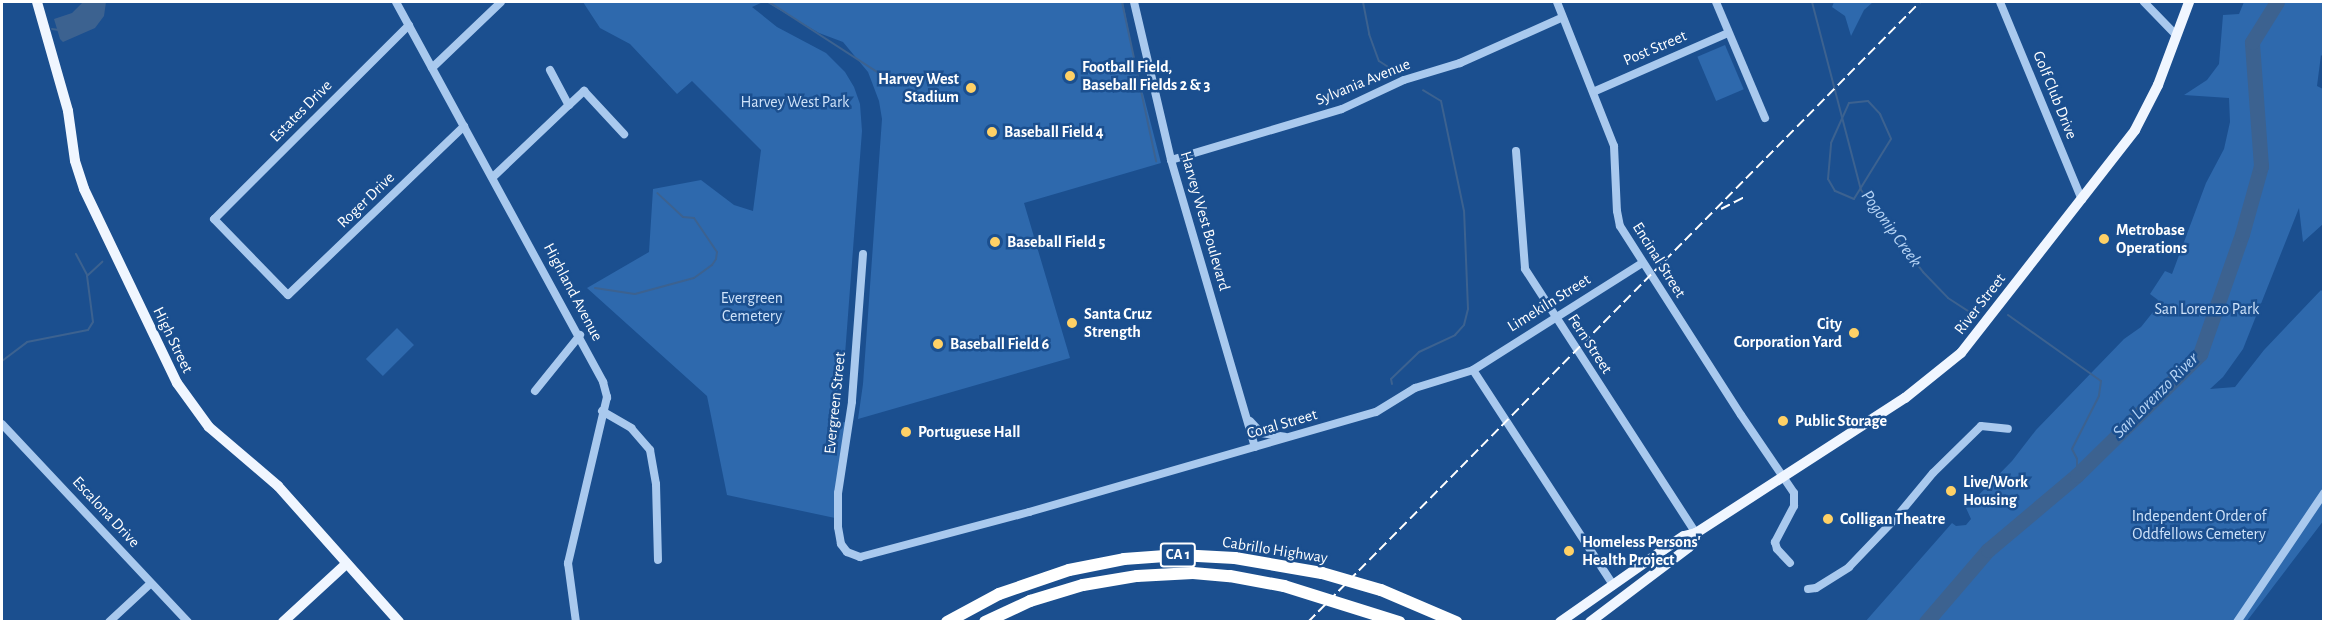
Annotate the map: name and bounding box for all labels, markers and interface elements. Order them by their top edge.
street label: Post Street [1620,26,1690,70]
street label: Golf Club Drive [2029,48,2081,142]
street label: Sylvania Avenue [1313,54,1413,110]
place label: Football Field, Baseball Fields 2 & 3 [1082,57,1210,95]
place label: Harvey West Stadium [878,69,959,107]
marker: Football Field, Baseball Fields 2 & 3 [1063,69,1077,83]
street label: Estates Drive [266,76,336,146]
marker: Harvey West Stadium [964,81,978,95]
park label: Harvey West Park [741,92,849,112]
place label: Baseball Field 4 [1004,122,1104,142]
marker: Baseball Field 4 [985,125,999,139]
street label: Harvey West Boulevard [1176,149,1234,293]
street label: Roger Drive [333,168,399,232]
water label: Pogonip Creek [1856,186,1926,272]
street label: Encinal Street [1628,219,1690,301]
place label: Metrobase Operations [2116,220,2187,258]
place label: Baseball Field 5 [1007,232,1105,252]
marker: Metrobase Operations [2097,232,2111,246]
marker: Baseball Field 5 [988,235,1002,249]
street label: Highland Avenue [539,240,607,344]
street label: Limekiln Street [1504,270,1594,336]
street label: River Street [1950,270,2010,338]
park label: Evergreen Cemetery [721,288,783,326]
park label: San Lorenzo Park [2155,299,2259,319]
street label: High Street [149,304,197,376]
place label: Santa Cruz Strength [1084,304,1152,342]
street label: Fern Street [1564,310,1616,378]
place label: City Corporation Yard [1734,314,1842,352]
marker: Santa Cruz Strength [1065,316,1079,330]
marker: City Corporation Yard [1847,326,1861,340]
place label: Baseball Field 6 [950,334,1049,354]
marker: Baseball Field 6 [931,337,945,351]
water label: San Lorenzo River [2109,349,2203,443]
street label: Evergreen Street [820,351,850,455]
street label: Coral Street [1245,405,1319,443]
place label: Public Storage [1795,411,1887,431]
marker: Public Storage [1776,414,1790,428]
place label: Portuguese Hall [918,422,1021,442]
marker: Portuguese Hall [899,425,913,439]
street label: Escalona Drive [68,472,144,552]
place label: Live/Work Housing [1963,472,2028,510]
marker: Live/Work Housing [1944,484,1958,498]
park label: Independent Order of Oddfellows Cemetery [2132,506,2266,544]
place label: Colligan Theatre [1840,509,1945,529]
marker: Colligan Theatre [1821,512,1835,526]
street label: Cabrillo Highway [1221,532,1329,568]
place label: Homeless Persons' Health Project [1582,532,1701,570]
marker: Homeless Persons' Health Project [1560,542,1578,560]
road number: CA 1 [1158,543,1198,567]

